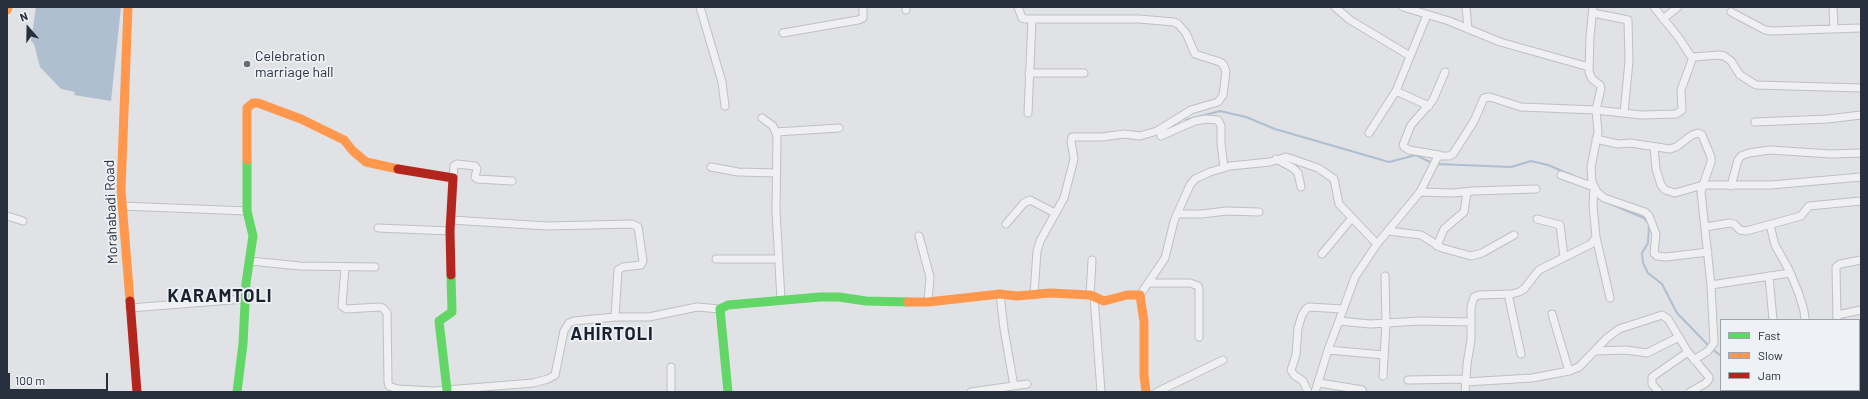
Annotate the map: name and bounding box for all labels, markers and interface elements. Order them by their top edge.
north arrow [8,8,48,48]
text: N [18,9,29,24]
place label: Celebration marriage hall [255,48,334,80]
marker: Celebration marriage hall [242,59,252,69]
street label: Morahabadi Road [101,160,121,264]
district label: KARAMTOLI [167,285,273,307]
legend [1720,319,1860,391]
district label: AHĪRTOLI [570,323,654,345]
text: Fast [1758,328,1781,342]
text: Slow [1758,348,1783,362]
scale bar [10,365,110,391]
text: Jam [1758,368,1781,382]
text: 100 m [15,373,45,387]

